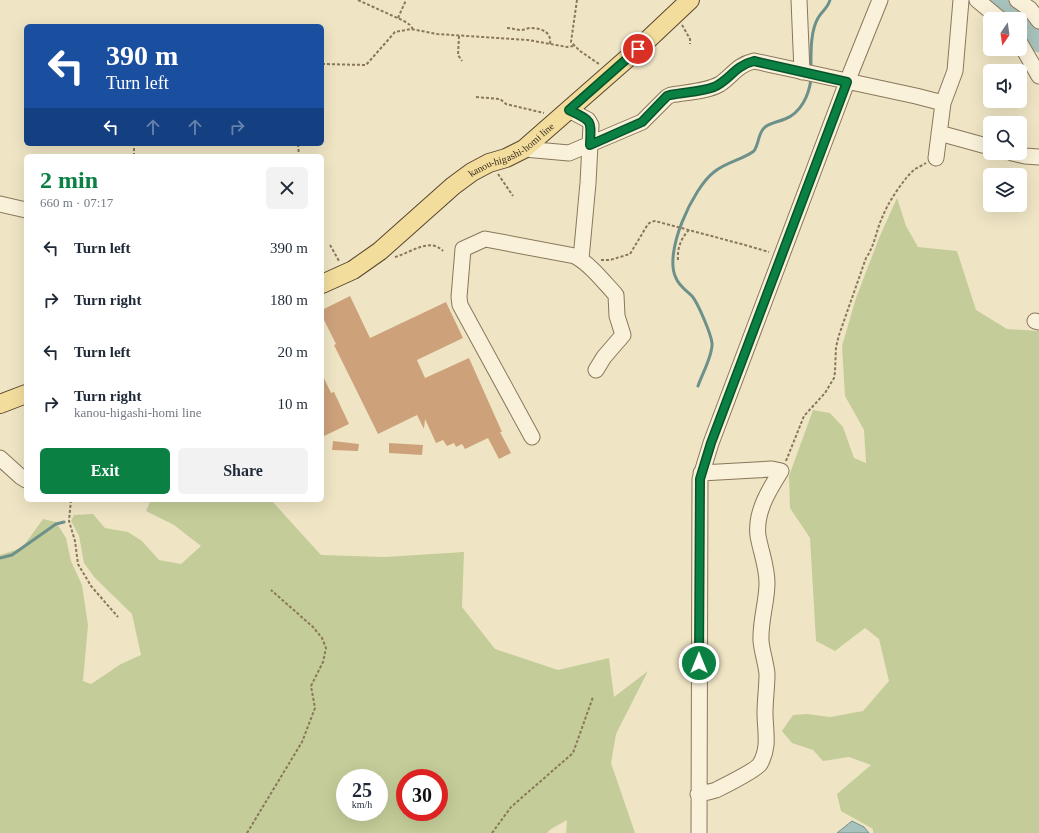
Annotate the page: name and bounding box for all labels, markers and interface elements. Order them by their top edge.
north arrow [983,12,1027,56]
map controls [983,12,1027,212]
pin [621,32,655,66]
icon: arrive [627,38,649,60]
icon: left [40,40,92,92]
text: 390 m [106,40,178,71]
button: sound [983,64,1027,108]
text: Turn left [106,73,169,93]
icon: left [100,116,122,138]
icon: ahead [142,116,164,138]
icon: ahead [184,116,206,138]
icon: right [226,116,248,138]
button: search [983,116,1027,160]
street label: kanou-higashi-homi line [466,120,556,178]
text: 2 min [40,167,98,193]
button: close [266,167,308,209]
button: layers [983,168,1027,212]
text: 660 m · 07:17 [40,195,113,210]
icon: left [40,237,62,259]
text: Turn left [74,240,131,256]
text: 390 m [270,240,308,256]
icon: right [40,289,62,311]
text: Turn right [74,292,141,308]
text: 180 m [270,292,308,308]
icon: left [40,341,62,363]
text: Turn left [74,344,131,360]
text: 20 m [278,344,308,360]
text: Turn right [74,388,141,404]
icon: right [40,393,62,415]
text: 10 m [278,396,308,412]
text: kanou-higashi-homi line [74,405,201,420]
button: Exit [40,448,170,494]
button: Share [178,448,308,494]
position arrow [678,642,720,684]
speed limit sign: 30 [396,769,448,821]
text: 25 [352,779,372,801]
text: km/h [352,799,372,810]

